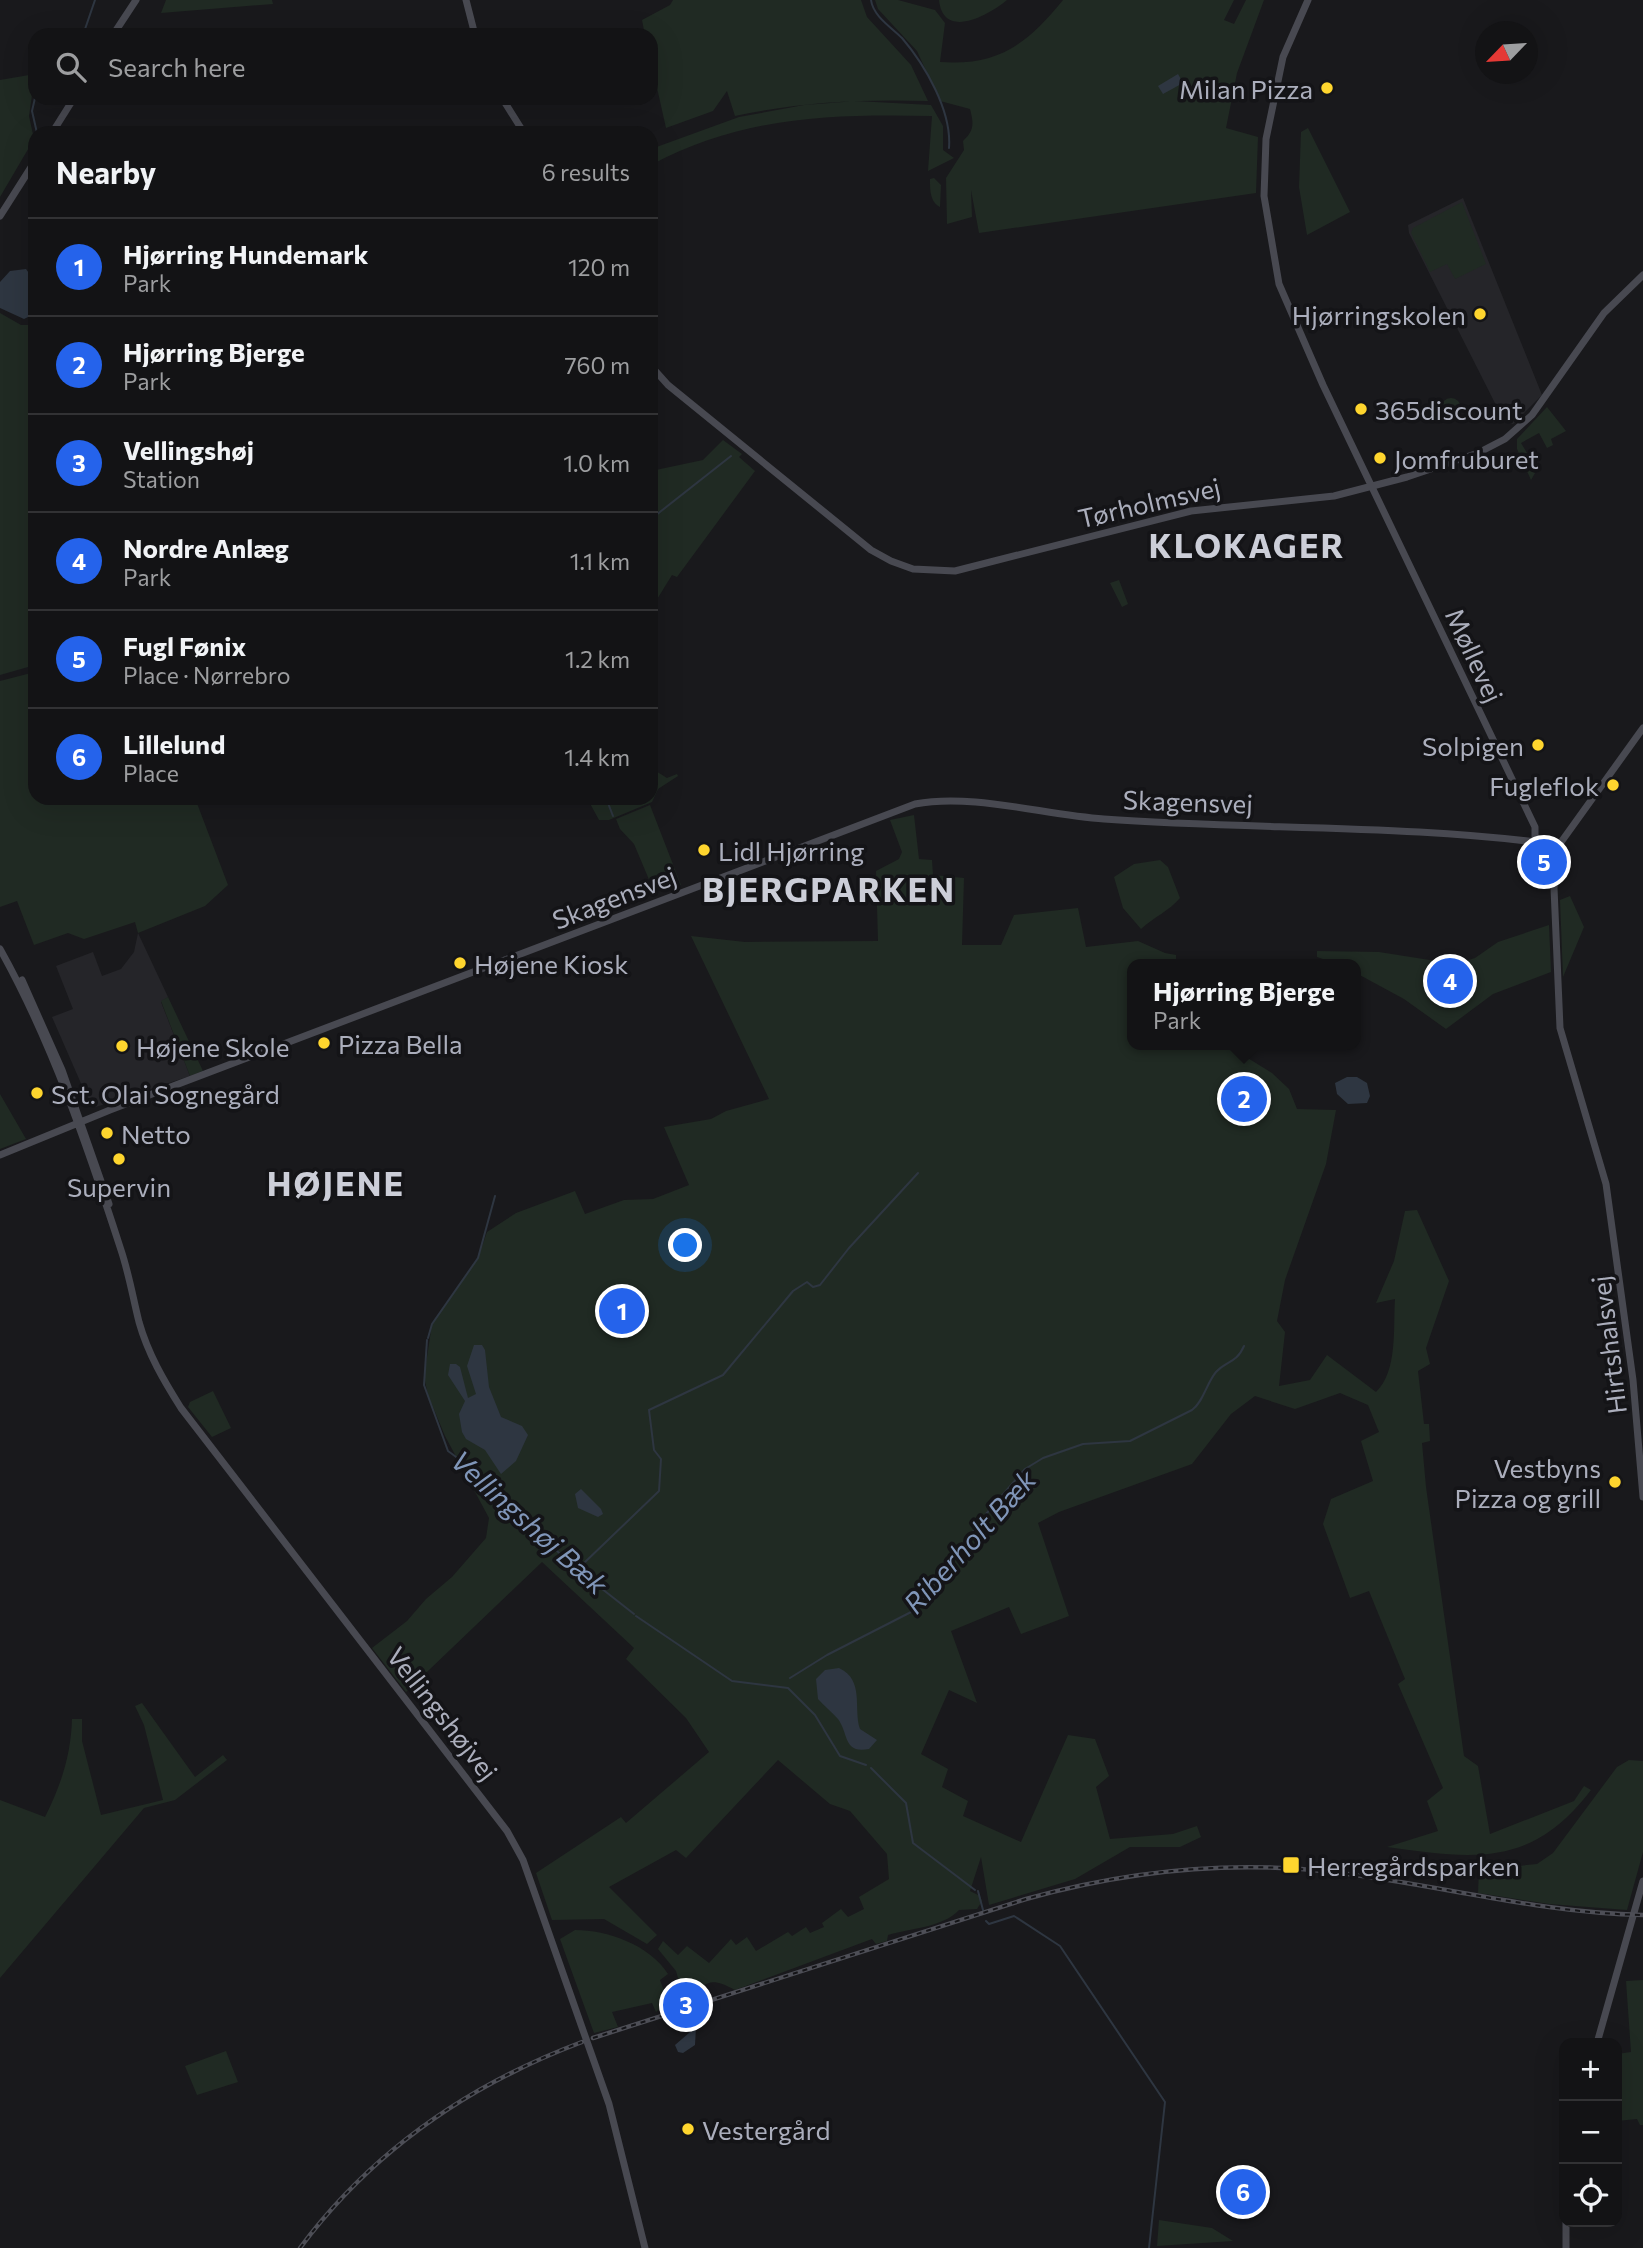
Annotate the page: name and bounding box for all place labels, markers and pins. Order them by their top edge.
place label: Milan Pizza [1179,73,1313,104]
marker: Milan Pizza [1319,80,1335,96]
place label: Hjørringskolen [1292,299,1466,330]
marker: Hjørringskolen [1472,306,1488,322]
place label: 365discount [1375,394,1523,425]
marker: 365discount [1353,401,1369,417]
place label: Jomfruburet [1394,443,1539,474]
marker: Jomfruburet [1372,450,1388,466]
place label: Solpigen [1422,730,1524,761]
marker: Solpigen [1530,737,1546,753]
place label: Fugleflok [1489,770,1599,801]
marker: Fugleflok [1605,777,1621,793]
place label: Lidl Hjørring [718,835,864,866]
pin: 5 [1521,836,1567,888]
marker: Lidl Hjørring [696,842,712,858]
place label: Højene Kiosk [474,948,628,979]
marker: Højene Kiosk [452,955,468,971]
pin: 4 [1427,955,1473,1007]
place label: Pizza Bella [338,1028,463,1059]
place label: Højene Skole [136,1031,290,1062]
marker: Pizza Bella [316,1035,332,1051]
marker: Højene Skole [114,1038,130,1054]
pin: 2 [1221,1073,1267,1125]
place label: Sct. Olai Sognegård [51,1078,280,1109]
marker: Sct. Olai Sognegård [29,1085,45,1101]
place label: Netto [121,1118,191,1149]
marker: Netto [99,1125,115,1141]
marker: Supervin [111,1151,127,1167]
place label: Supervin [67,1171,171,1202]
pin: 1 [599,1285,645,1337]
place label: Vestbyns Pizza og grill [1455,1452,1601,1513]
marker: Vestbyns Pizza og grill [1607,1474,1623,1490]
place label: Herregårdsparken [1307,1850,1520,1881]
marker: Herregårdsparken [1281,1855,1301,1875]
pin: 3 [663,1979,709,2031]
place label: Vestergård [702,2114,830,2145]
marker: Vestergård [680,2121,696,2137]
pin: 6 [1220,2166,1266,2218]

